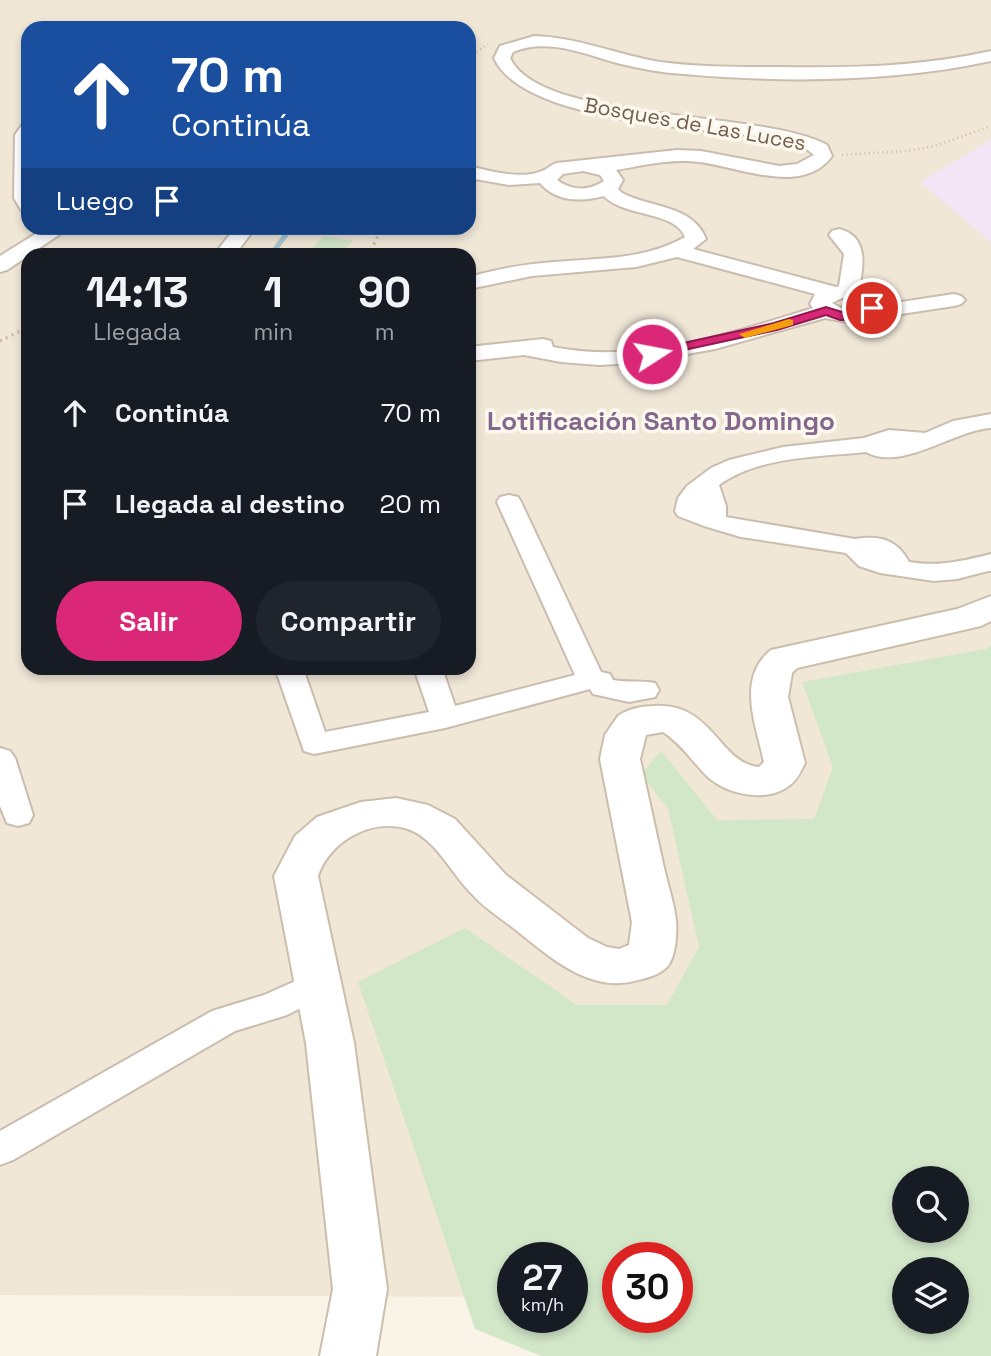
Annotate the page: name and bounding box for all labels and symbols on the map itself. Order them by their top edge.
street label: Bosques de Las Luces [582,91,808,156]
pin [842,278,902,338]
position arrow [615,317,689,391]
district label: Lotificación Santo Domingo [487,404,835,438]
speed limit sign: 30 [602,1242,693,1333]

